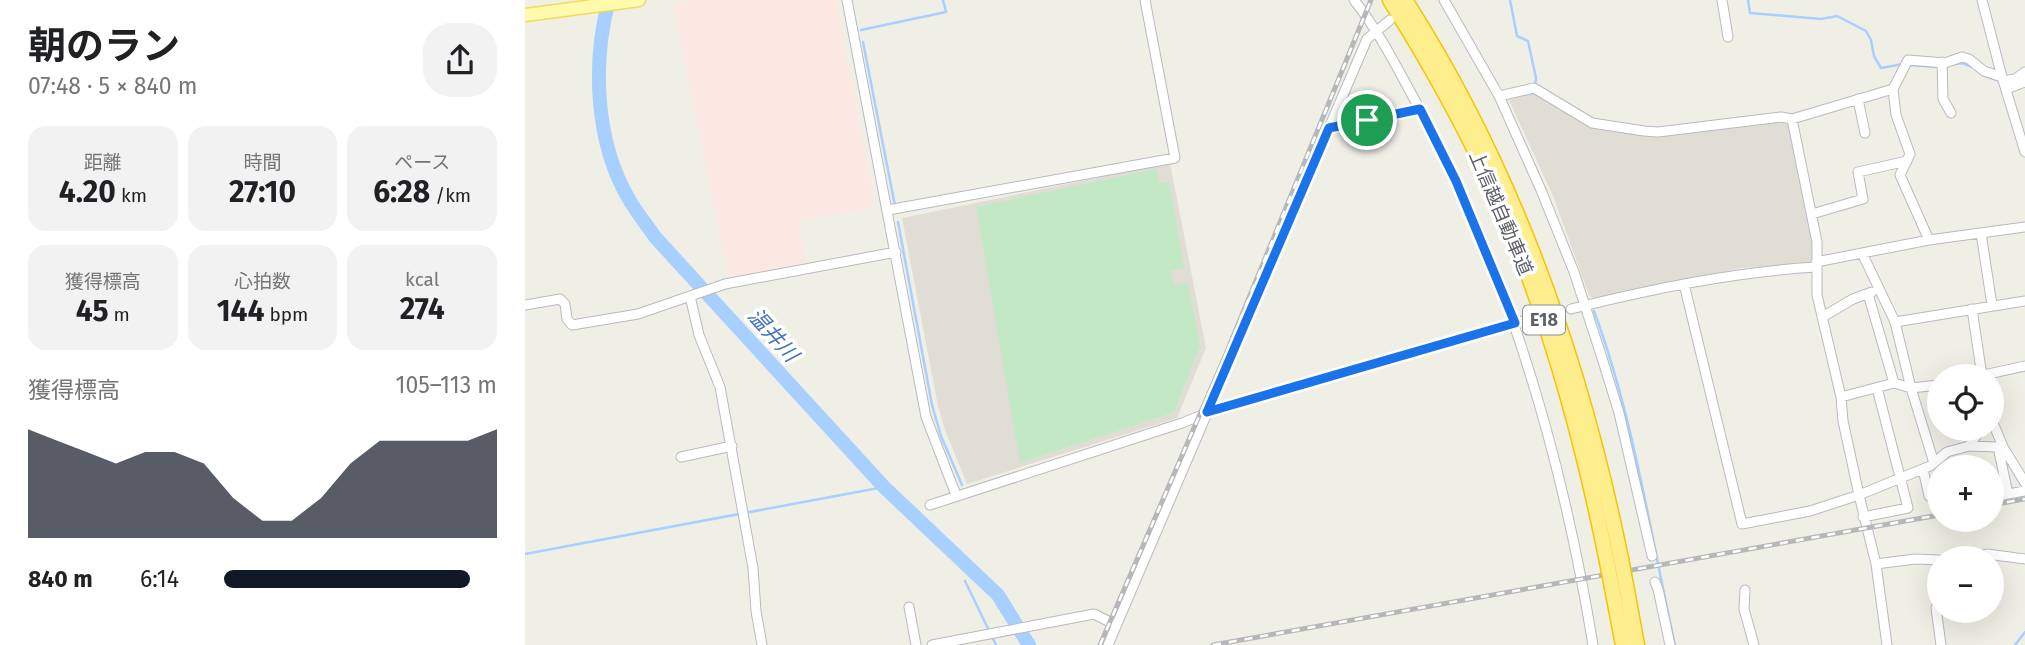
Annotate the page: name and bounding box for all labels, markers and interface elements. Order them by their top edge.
text: 朝のラン [28,23,180,69]
button: share [423,23,497,97]
text: 07:48 · 5 × 840 m [28,72,197,100]
pin [1337,90,1397,150]
icon: arrive [1348,101,1386,139]
street label: 上信越自動車道 [1464,147,1538,279]
text: 距離 [84,151,122,174]
text: 時間 [243,151,282,174]
text: ペース [394,151,450,174]
text: 4.20 [59,174,116,210]
text: 27:10 [229,174,296,210]
text: 6:28 [373,174,430,210]
text: km [116,184,147,207]
text: /km [430,184,471,207]
text: kcal [405,268,439,291]
text: 獲得標高 [65,270,141,293]
text: 心拍数 [234,270,291,293]
text: 274 [400,291,445,327]
text: 45 [76,293,109,329]
text: 144 [217,293,264,329]
text: m [109,303,130,326]
text: bpm [264,303,308,326]
water label: 温井川 [742,303,805,369]
road number: E18 [1523,306,1565,334]
map controls [1927,364,2004,623]
button: locate [1927,364,2004,441]
text: 105–113 m [395,371,497,399]
text: 獲得標高 [28,376,120,404]
button: + [1927,455,2004,532]
button: − [1927,546,2004,623]
text: 840 m [28,565,93,593]
text: 6:14 [140,565,179,593]

